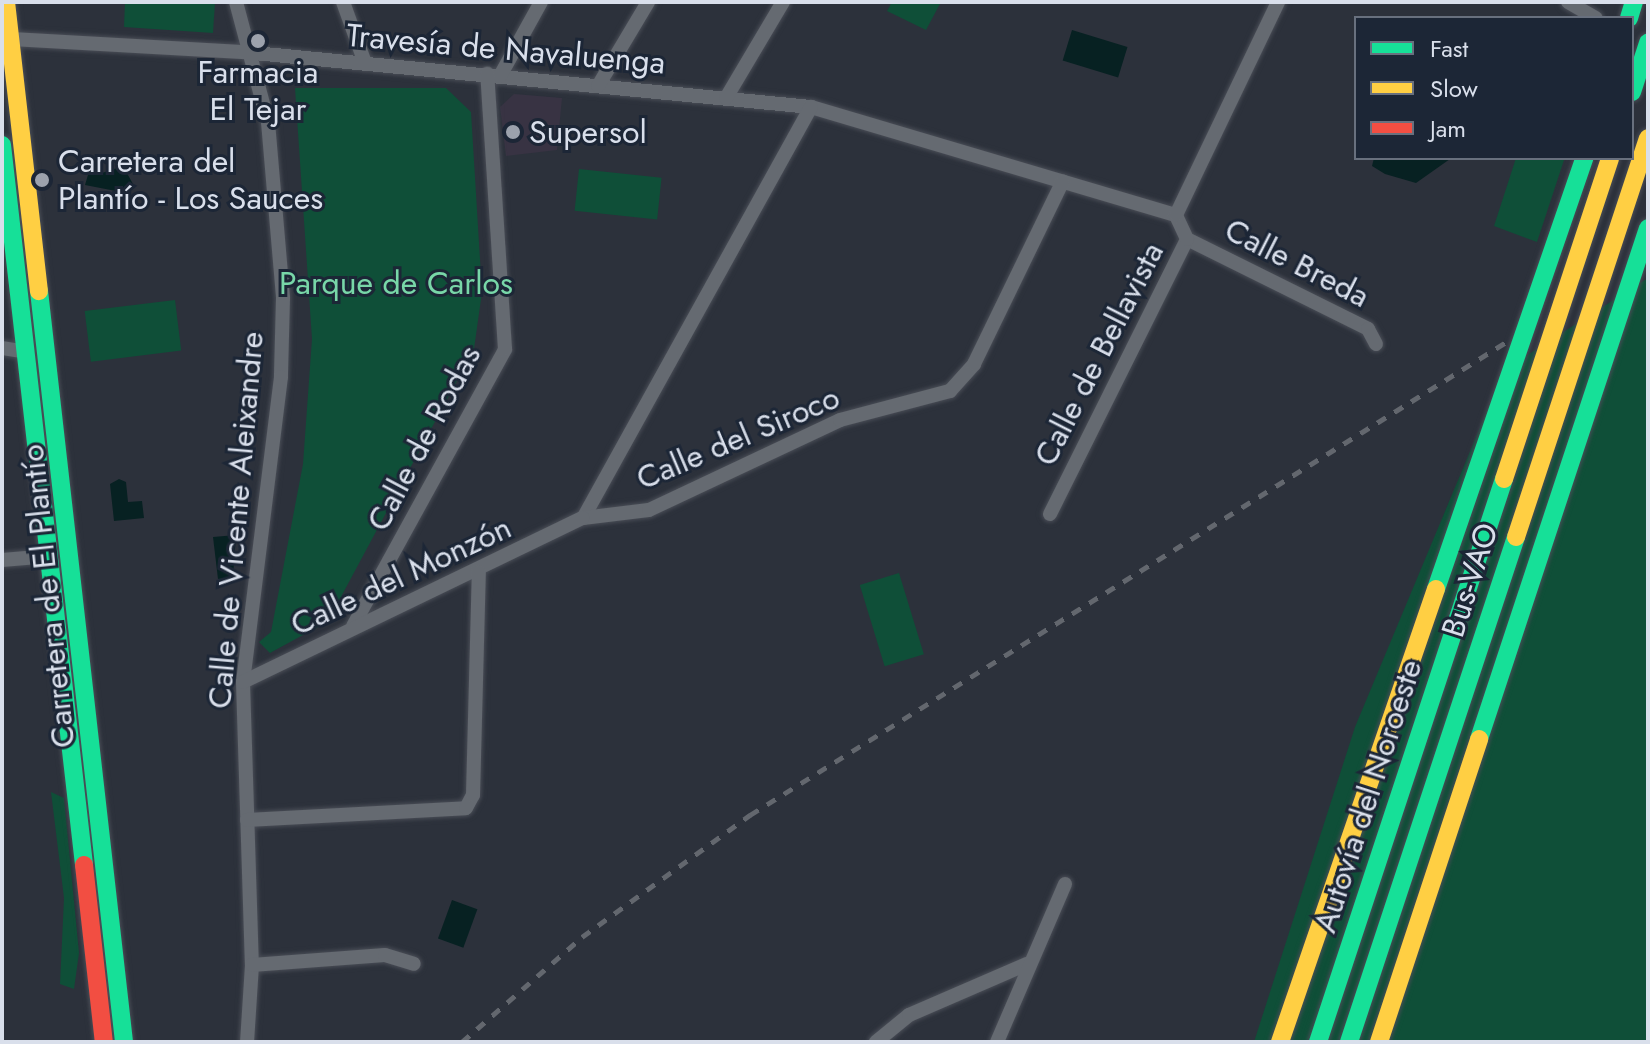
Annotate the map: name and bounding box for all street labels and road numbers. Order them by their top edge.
street label: Travesía de Navaluenga [345,16,667,82]
street label: Calle Breda [1219,210,1375,316]
street label: Calle de Bellavista [1026,236,1172,472]
street label: Calle de Vicente Aleixandre [200,330,272,710]
street label: Calle de Rodas [359,339,489,537]
street label: Calle del Siroco [631,378,845,498]
street label: Carretera de El Plantío [13,442,83,750]
street label: Calle del Monzón [285,508,517,644]
street label: Bus-VAO [1434,518,1506,642]
street label: Autovía del Noroeste [1306,655,1430,937]

